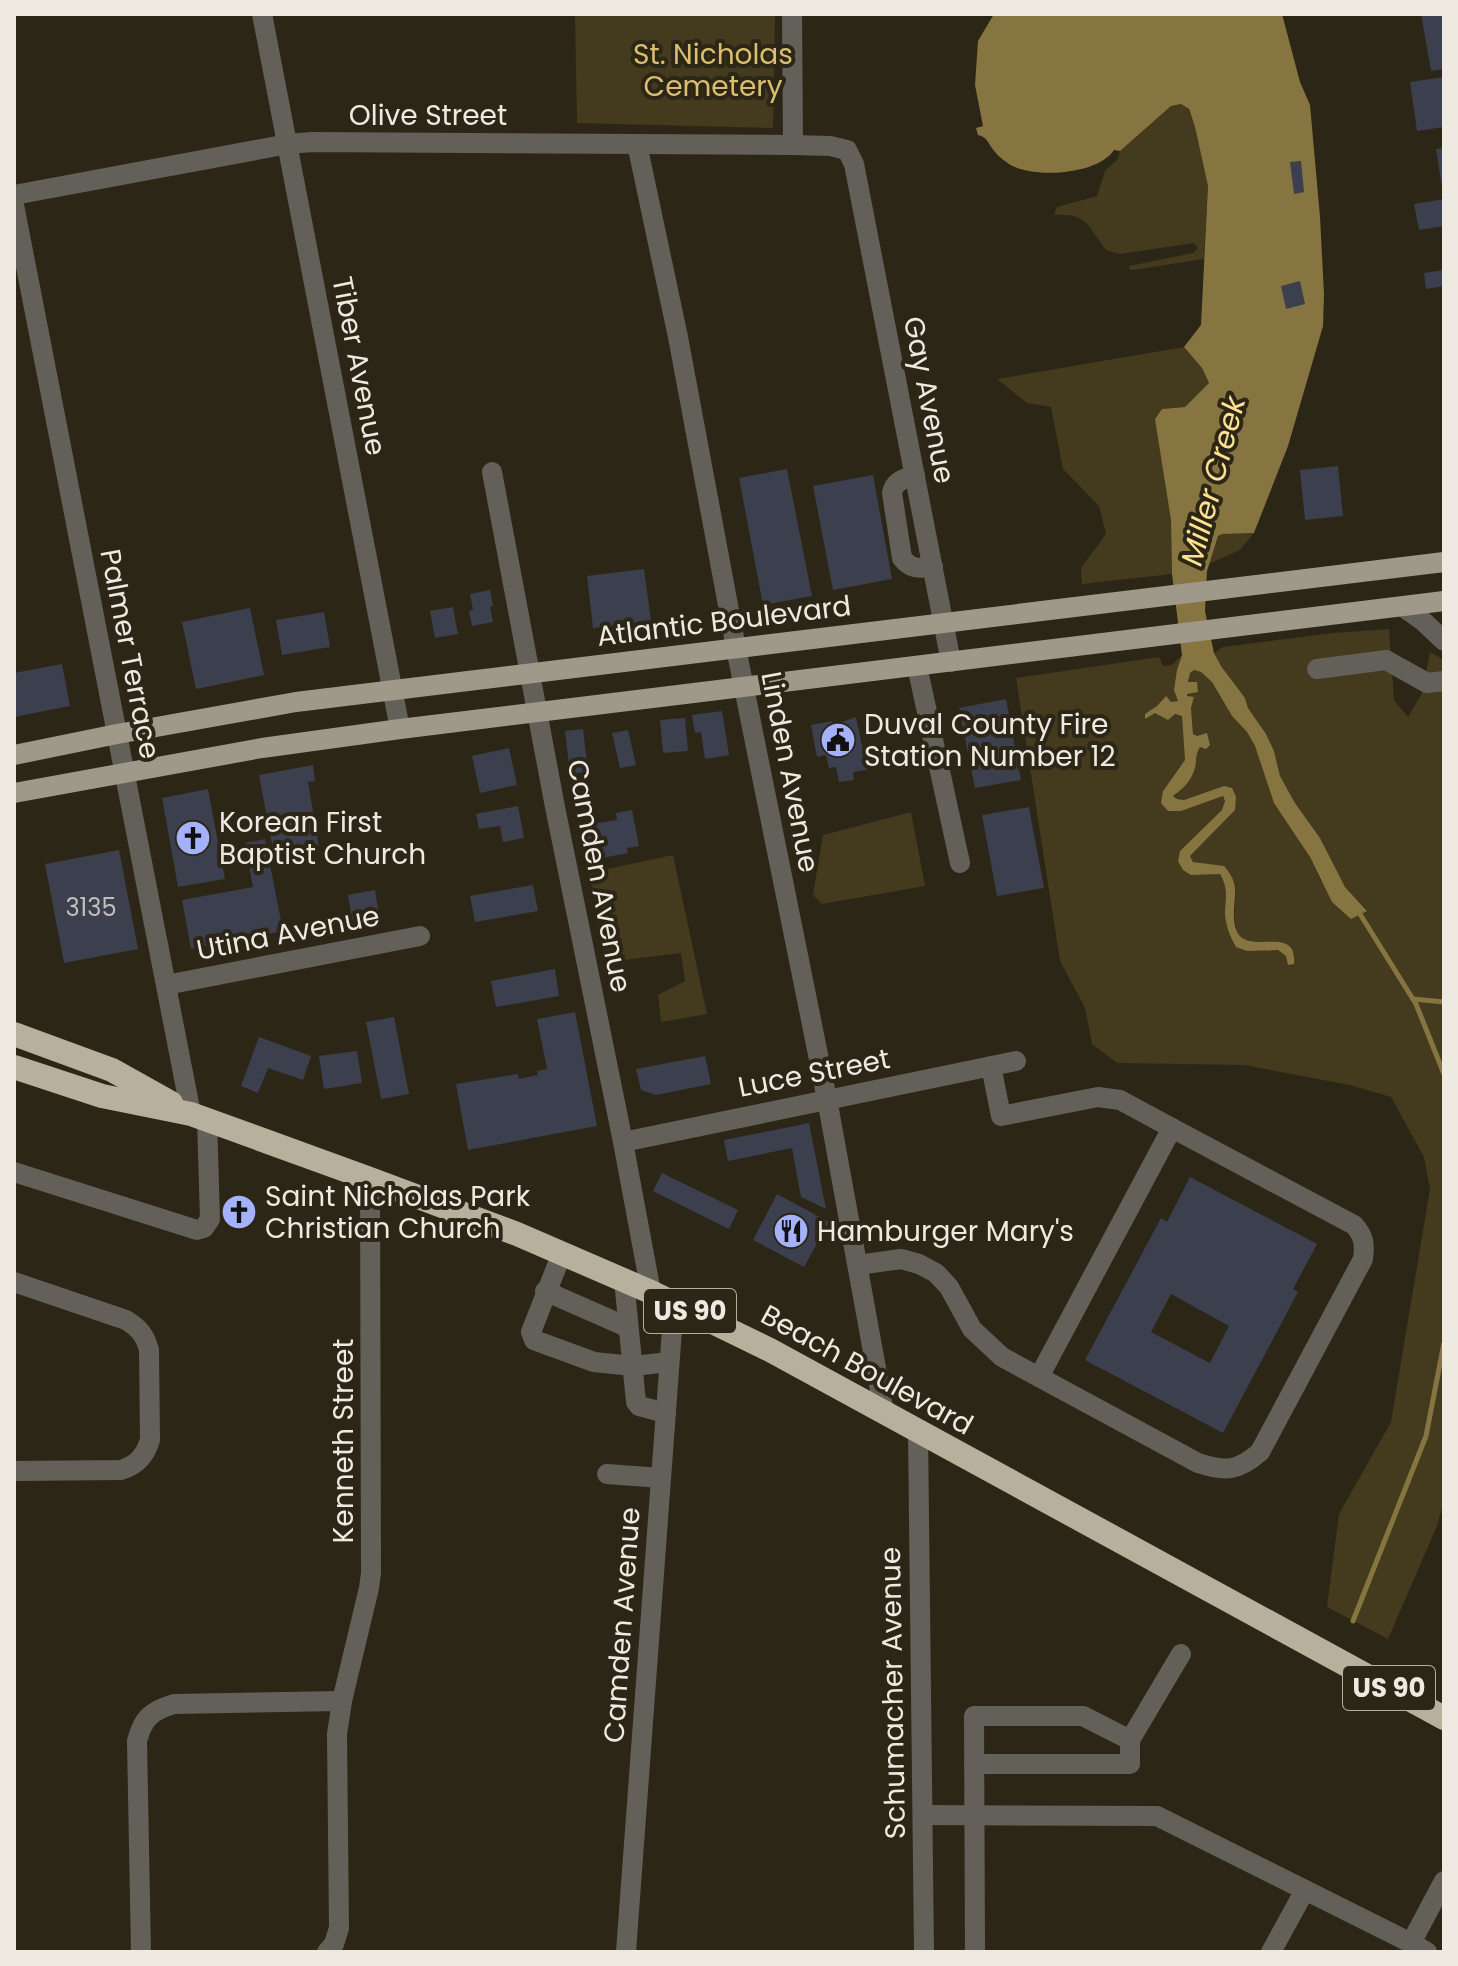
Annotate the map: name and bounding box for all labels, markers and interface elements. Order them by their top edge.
park label: St. Nicholas Cemetery [633,35,793,106]
street label: Olive Street [349,96,507,135]
street label: Tiber Avenue [323,273,395,459]
street label: Gay Avenue [894,313,964,487]
water label: Miller Creek [1170,390,1257,570]
street label: Palmer Terrace [91,546,169,762]
street label: Atlantic Boulevard [595,586,853,656]
street label: Linden Avenue [751,668,829,876]
place label: Duval County Fire Station Number 12 [864,705,1116,776]
public building icon: Duval County Fire Station Number 12 [819,721,857,759]
street label: Camden Avenue [557,756,641,996]
place label: Korean First Baptist Church [219,803,426,874]
church icon: Korean First Baptist Church [174,819,212,857]
house number: 3135 [65,891,117,924]
street label: Utina Avenue [193,896,383,970]
street label: Luce Street [735,1039,893,1107]
place label: Saint Nicholas Park Christian Church [265,1177,531,1248]
church icon: Saint Nicholas Park Christian Church [220,1193,258,1231]
restaurant icon: Hamburger Mary's [772,1212,810,1250]
place label: Hamburger Mary's [817,1212,1074,1251]
road number: US 90 [644,1289,736,1333]
street label: Beach Boulevard [754,1295,980,1445]
street label: Kenneth Street [324,1339,363,1543]
street label: Camden Avenue [594,1506,650,1744]
street label: Schumacher Avenue [871,1546,915,1840]
road number: US 90 [1343,1666,1435,1710]

